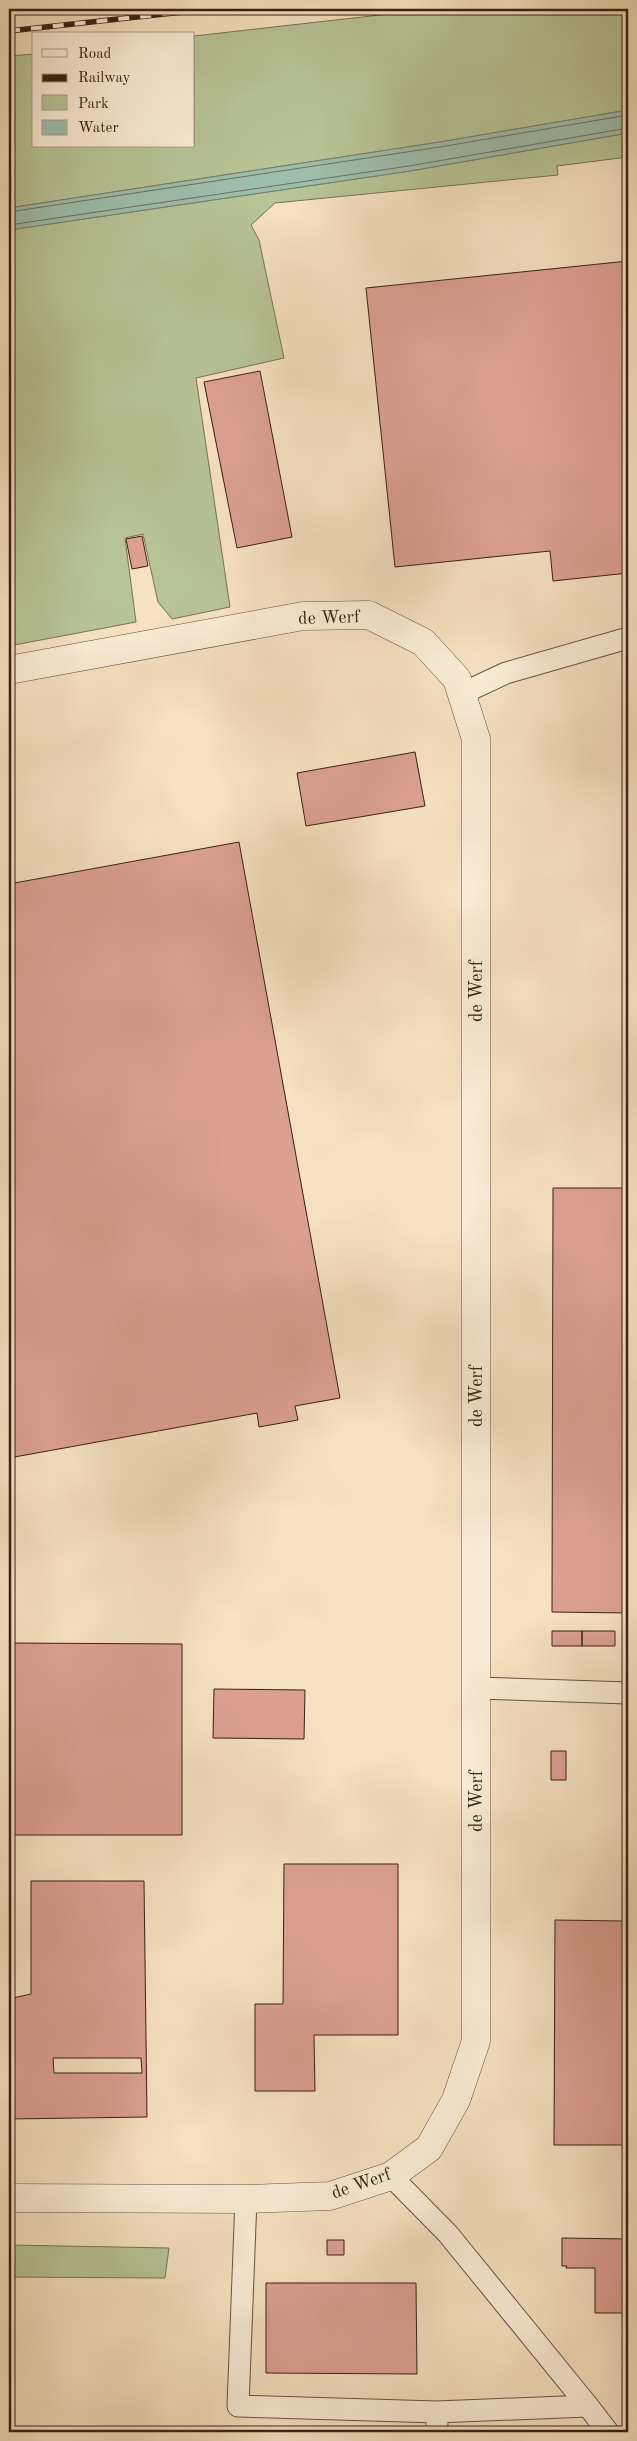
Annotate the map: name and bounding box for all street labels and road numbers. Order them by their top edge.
street label: de Werf [298,608,361,628]
street label: de Werf [468,959,486,1022]
street label: de Werf [468,1364,486,1427]
street label: de Werf [468,1769,486,1832]
street label: de Werf [329,2165,394,2203]

